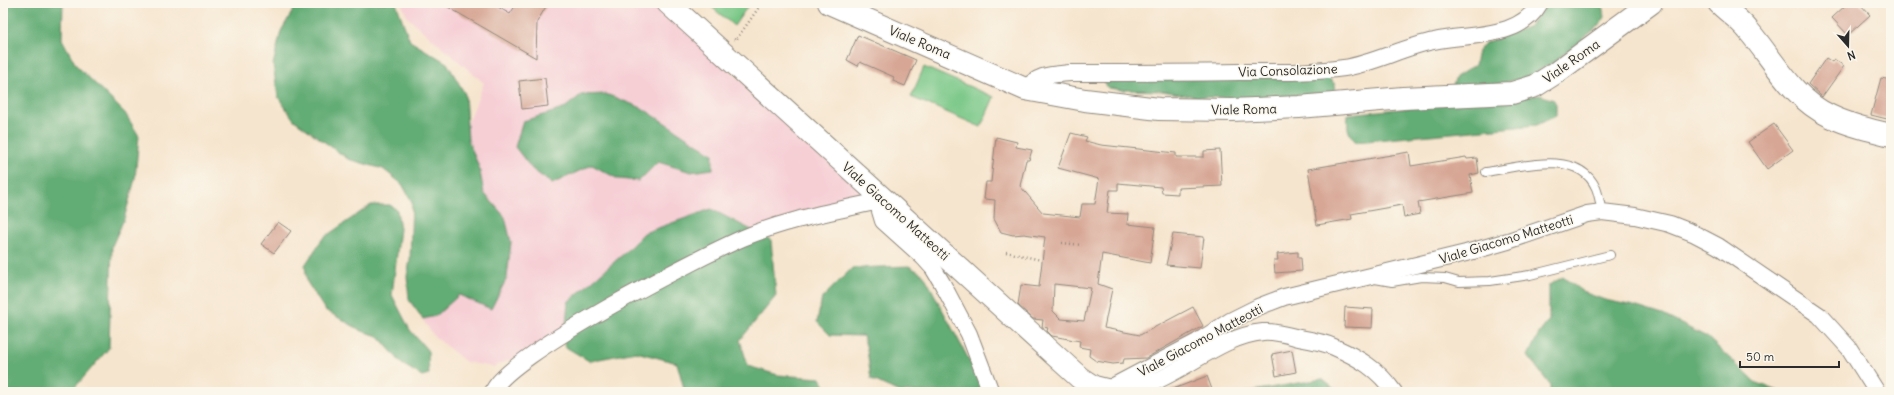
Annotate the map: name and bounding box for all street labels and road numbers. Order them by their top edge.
street label: Viale Roma [886,22,953,63]
street label: Viale Roma [1539,36,1603,87]
street label: Via Consolazione [1238,60,1338,81]
street label: Viale Roma [1211,100,1277,119]
street label: Viale Giacomo Matteotti [838,159,953,264]
street label: Viale Giacomo Matteotti [1437,211,1575,268]
street label: Viale Giacomo Matteotti [1135,300,1266,381]

